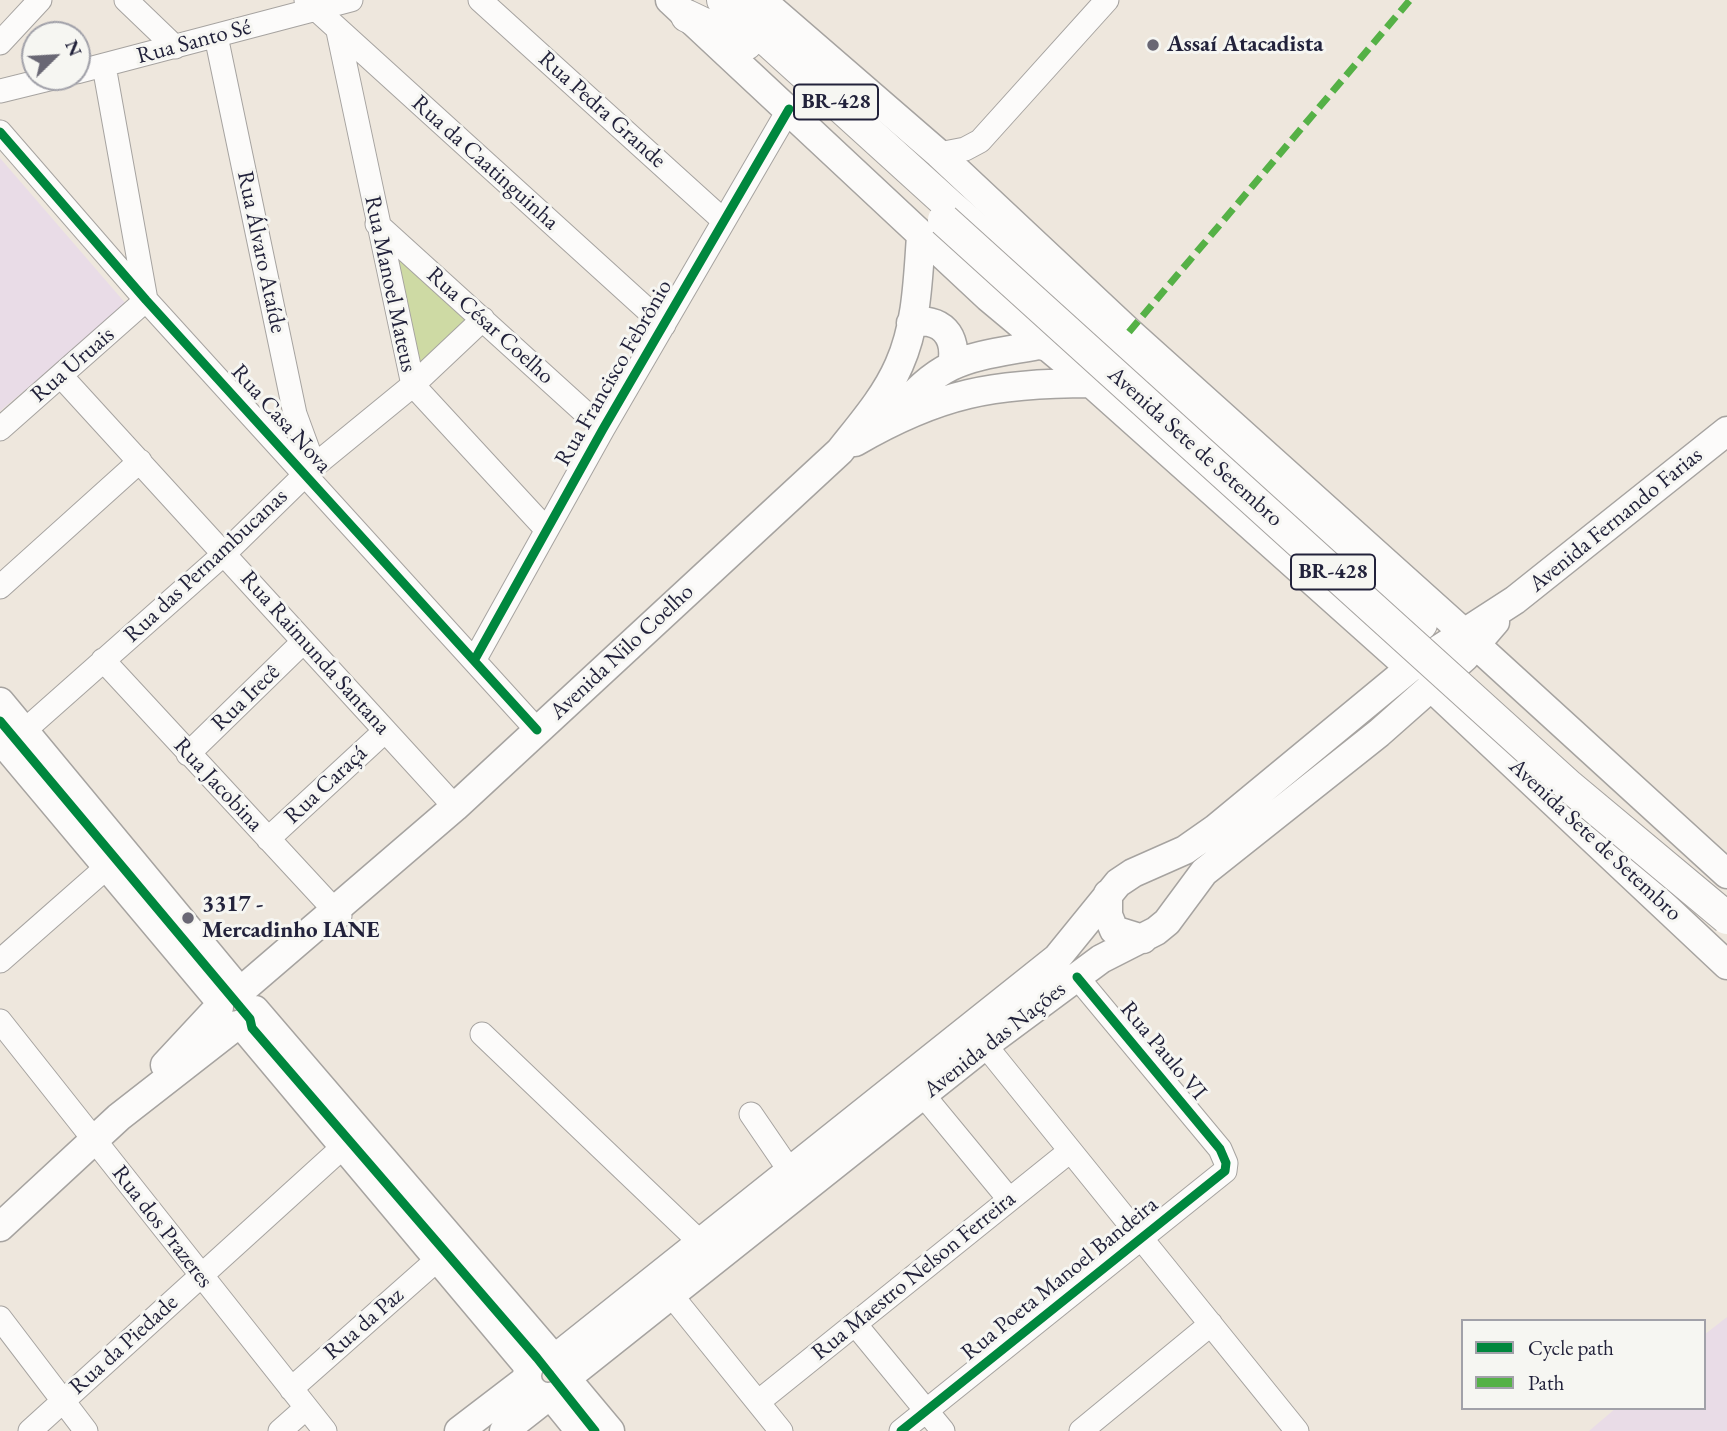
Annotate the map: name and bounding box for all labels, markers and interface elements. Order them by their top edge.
street label: Rua Santo Sé [134,14,254,70]
north arrow [21,21,91,91]
place label: Assaí Atacadista [1167,31,1323,59]
text: N [59,36,88,60]
marker: Assaí Atacadista [1145,37,1161,53]
street label: Rua Pedra Grande [533,46,671,174]
road number: BR-428 [794,84,878,119]
street label: Rua da Caatinguinha [406,90,564,236]
street label: Rua Álvaro Ataíde [230,169,292,335]
street label: Rua Manoel Mateus [358,193,422,375]
street label: Rua César Coelho [421,262,559,390]
street label: Rua Francisco Febrônio [549,275,679,471]
street label: Rua Uruais [26,321,120,409]
street label: Rua Casa Nova [225,359,337,479]
street label: Avenida Sete de Setembro [1102,361,1288,533]
street label: Avenida Fernando Farias [1524,442,1708,598]
street label: Rua das Pernambucanas [119,483,293,649]
road number: BR-428 [1291,554,1375,590]
street label: Rua Raimunda Santana [234,565,396,741]
street label: Avenida Nilo Coelho [544,578,700,726]
street label: Rua Irecê [206,659,286,737]
street label: Rua Jacobina [168,732,268,838]
street label: Rua Caraçá [279,740,373,830]
street label: Avenida Sete de Setembro [1503,753,1687,927]
place label: 3317 - Mercadinho IANE [202,891,380,945]
marker: 3317 - Mercadinho IANE [180,910,196,926]
street label: Avenida das Nações [918,976,1072,1104]
street label: Rua Paulo VI [1114,996,1212,1106]
street label: Rua dos Prazeres [106,1160,218,1294]
street label: Rua Maestro Nelson Ferreira [807,1185,1021,1367]
street label: Rua Poeta Manoel Bandeira [956,1191,1164,1367]
street label: Rua da Paz [318,1282,410,1366]
street label: Rua da Piedade [64,1289,184,1401]
legend [1461,1319,1706,1410]
text: Cycle path [1528,1334,1614,1361]
text: Path [1528,1369,1564,1396]

